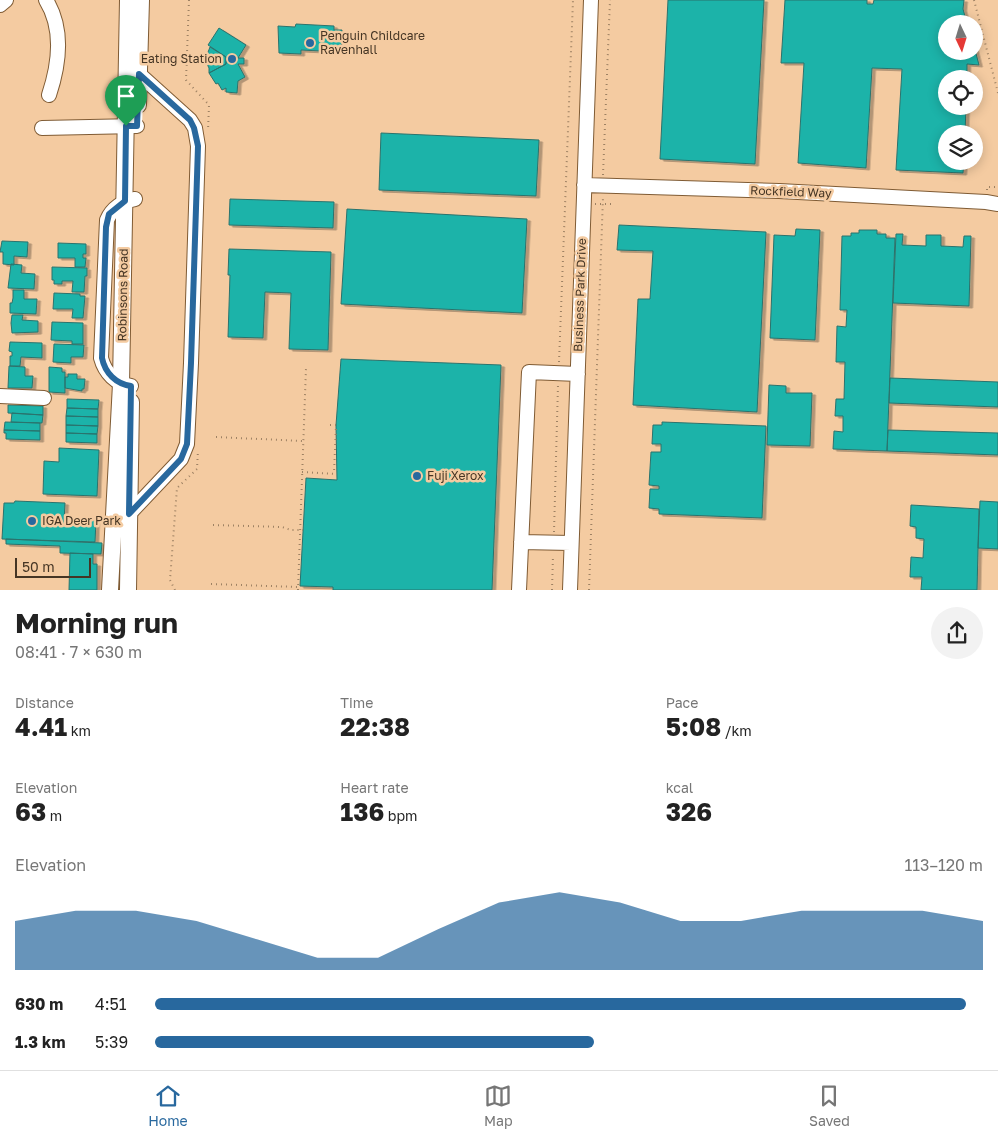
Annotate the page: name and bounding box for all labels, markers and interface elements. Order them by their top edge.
north arrow [938,15,982,60]
map controls [938,15,983,170]
place label: Penguin Childcare Ravenhall [320,28,425,57]
marker: Penguin Childcare Ravenhall [304,37,316,49]
place label: Eating Station [141,51,222,66]
marker: Eating Station [226,53,238,65]
button: locate [938,70,983,115]
pin [105,75,147,126]
icon: arrive [112,82,140,110]
button: layers [938,125,983,170]
street label: Rockfield Way [750,183,832,200]
street label: Business Park Drive [570,238,589,352]
street label: Robinsons Road [114,248,131,342]
place label: Fuji Xerox [427,468,484,483]
marker: Fuji Xerox [411,470,423,482]
place label: IGA Deer Park [42,513,121,528]
marker: IGA Deer Park [26,515,38,527]
scale bar [15,555,91,578]
text: 50 m [22,558,55,575]
text: Morning run [15,606,178,639]
button: share [931,607,983,659]
text: 08:41 · 7 × 630 m [15,642,142,662]
text: Distance [15,694,74,711]
text: Time [340,694,373,711]
text: Pace [666,694,698,711]
text: 4.41 [15,711,67,742]
text: 22:38 [340,711,410,742]
text: 5:08 [666,711,721,742]
text: km [67,722,91,739]
text: /km [721,722,752,739]
text: Elevation [15,779,77,796]
text: Heart rate [340,779,409,796]
text: kcal [666,779,693,796]
text: 63 [15,796,46,827]
text: 136 [340,796,384,827]
text: 326 [666,796,712,827]
text: m [46,807,62,824]
text: bpm [384,807,417,824]
text: Elevation [15,855,86,875]
text: 113–120 m [905,855,983,875]
text: 630 m [15,994,63,1014]
text: 4:51 [95,994,127,1014]
text: 1.3 km [15,1032,65,1052]
text: 5:39 [95,1032,128,1052]
tab: Home [148,1082,188,1129]
tab: Map [484,1082,513,1129]
tab: Saved [809,1082,850,1129]

